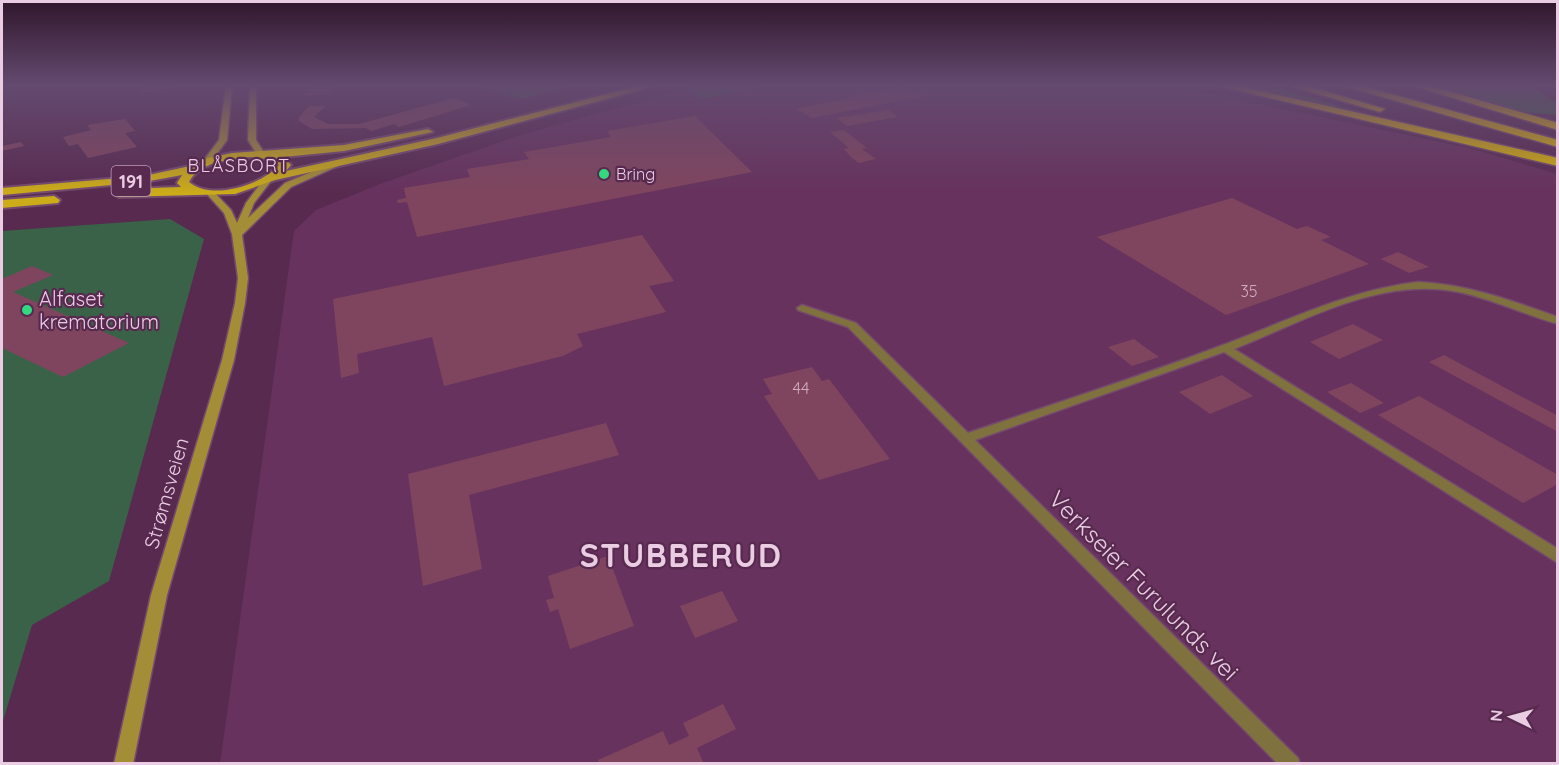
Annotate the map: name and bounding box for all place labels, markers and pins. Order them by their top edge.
place label: Bring [616,164,655,184]
marker: Bring [597,167,611,181]
place label: Alfaset krematorium [39,286,159,334]
marker: Alfaset krematorium [20,303,34,317]

